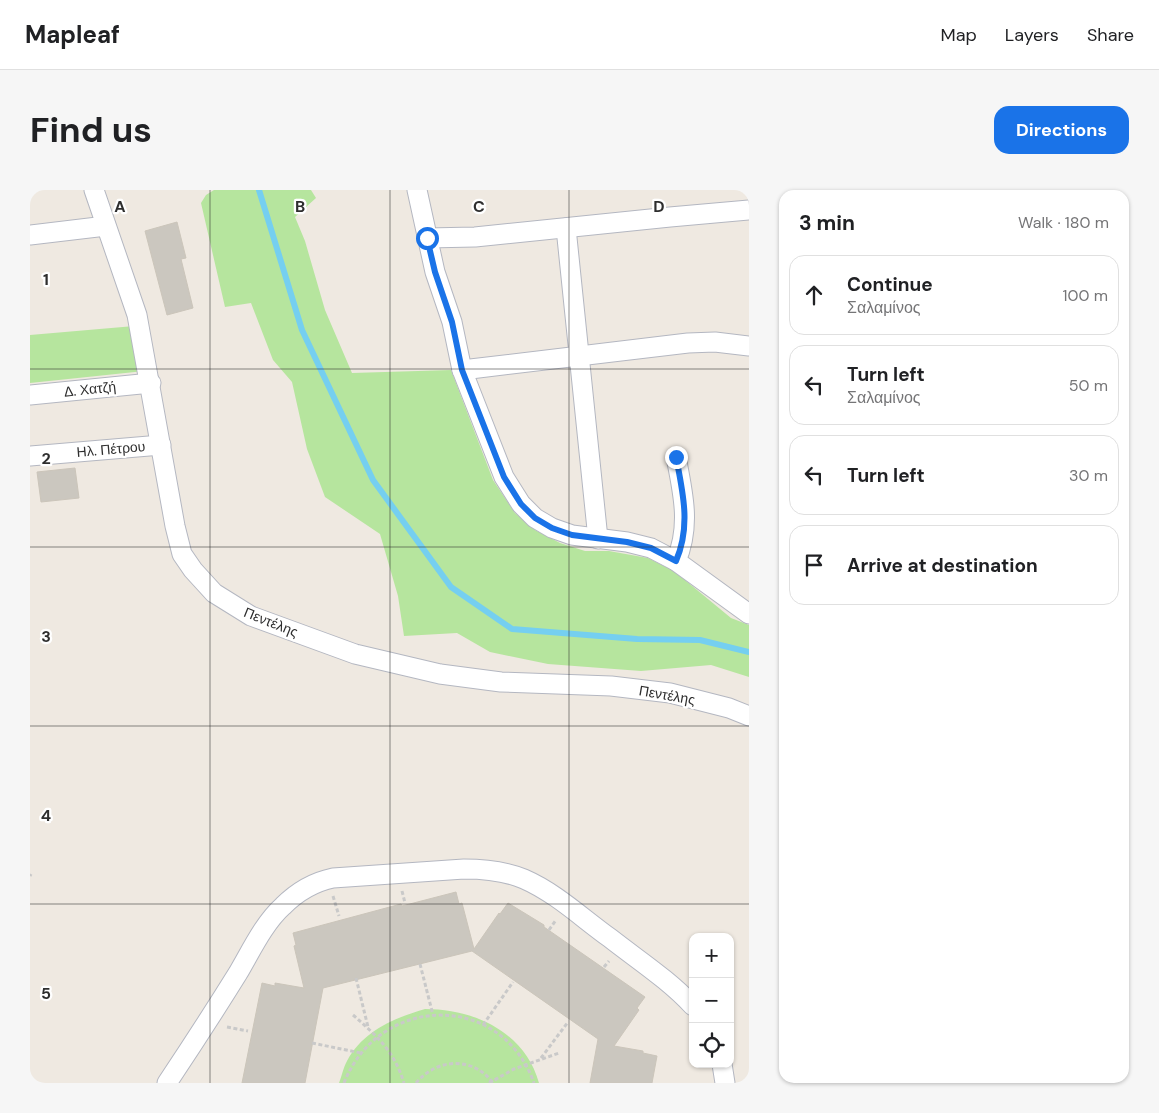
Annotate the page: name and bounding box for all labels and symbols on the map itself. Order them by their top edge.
text: A [114,196,126,217]
text: B [295,196,305,217]
text: C [473,196,485,217]
text: D [653,196,665,217]
route start [416,227,439,250]
text: 1 [43,269,49,290]
street label: Δ. Χατζή [63,377,117,401]
street label: Ηλ. Πέτρου [76,437,146,461]
route end [665,446,688,469]
text: 2 [41,448,51,469]
street label: Πεντέλης [241,603,301,641]
text: 3 [41,626,51,647]
street label: Πεντέλης [638,681,697,709]
text: 4 [41,805,51,826]
text: 5 [41,983,51,1004]

